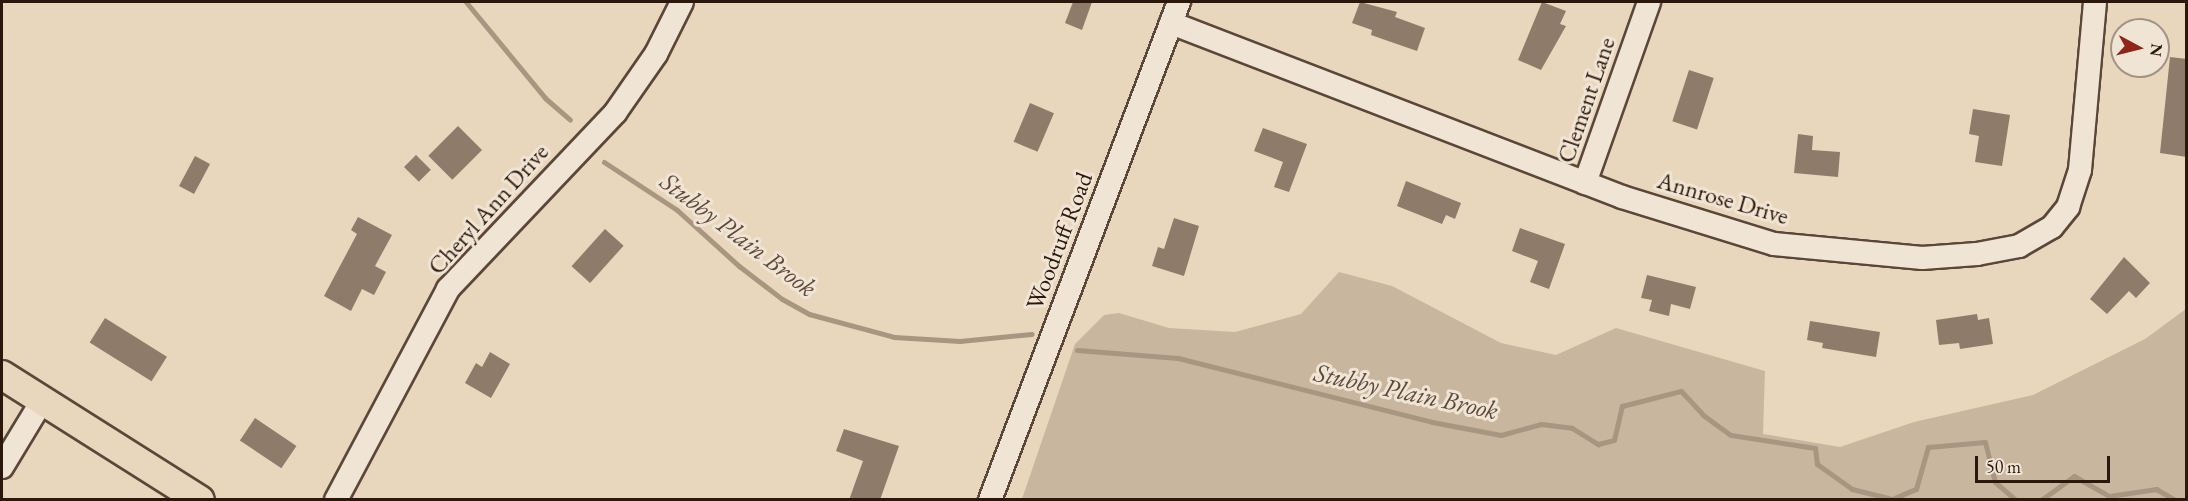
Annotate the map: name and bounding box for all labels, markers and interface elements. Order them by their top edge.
north arrow [2110,18,2170,78]
street label: Clement Lane [1551,33,1621,167]
text: N [2145,42,2168,58]
street label: Cheryl Ann Drive [422,138,554,280]
water label: Stubby Plain Brook [654,166,822,304]
street label: Annrose Drive [1654,166,1792,230]
street label: Woodruff Road [1020,168,1098,314]
water label: Stubby Plain Brook [1311,357,1501,427]
scale bar [1978,444,2113,482]
text: 50 m [1986,455,2021,478]

